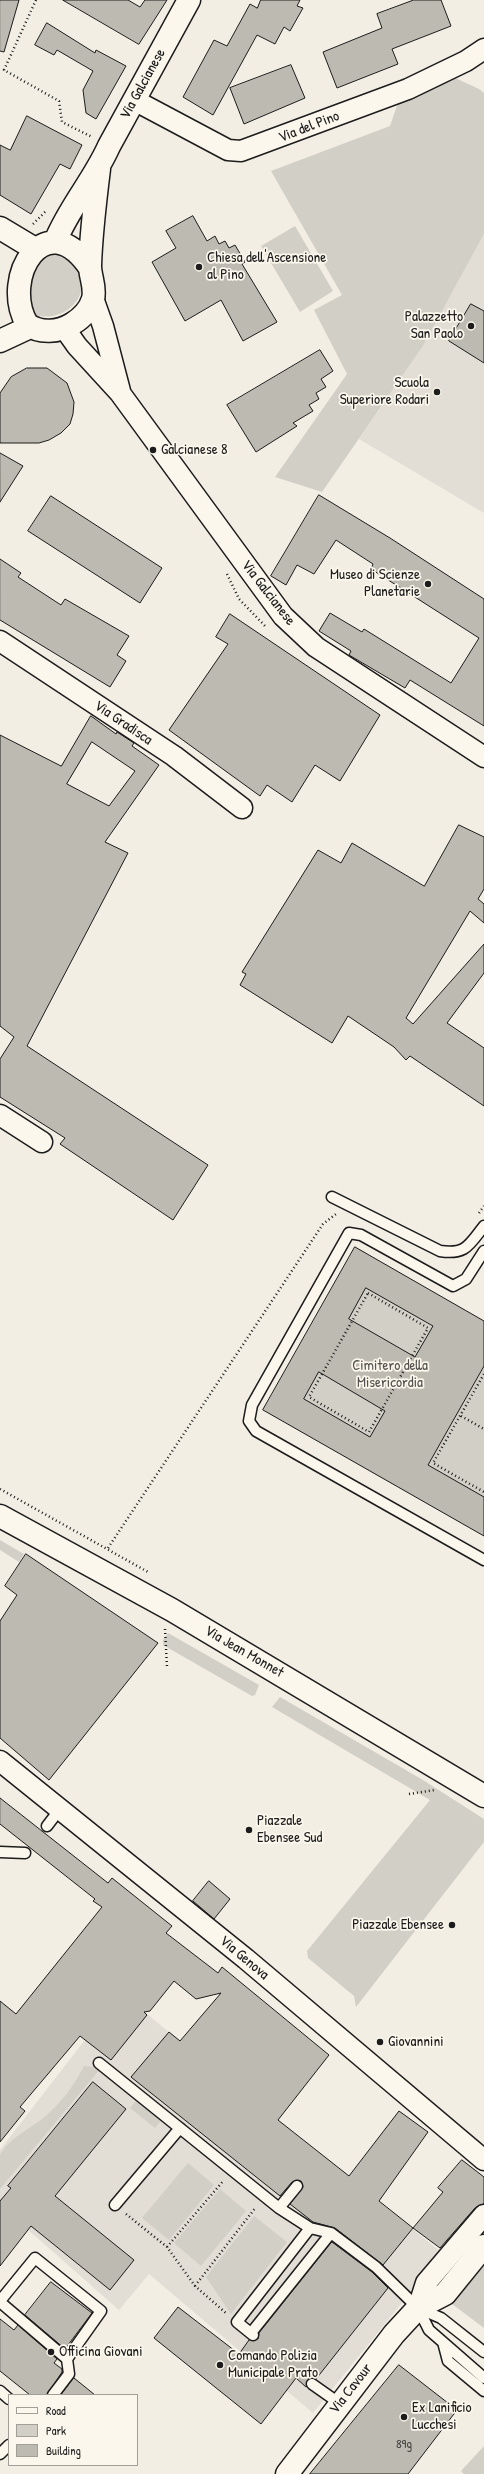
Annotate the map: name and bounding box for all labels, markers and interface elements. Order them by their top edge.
street label: Via Galcianese [116,46,170,122]
street label: Via del Pino [276,107,342,147]
place label: Chiesa dell'Ascensione al Pino [207,249,326,284]
marker: Chiesa dell'Ascensione al Pino [194,262,204,272]
place label: Palazzetto San Paolo [405,308,463,343]
marker: Palazzetto San Paolo [466,321,476,331]
place label: Scuola Superiore Rodari [340,374,429,409]
marker: Scuola Superiore Rodari [432,387,442,397]
place label: Galcianese 8 [161,441,228,459]
marker: Galcianese 8 [148,445,158,455]
street label: Via Galcianese [237,557,299,629]
place label: Museo di Scienze Planetarie [330,566,420,601]
marker: Museo di Scienze Planetarie [423,579,433,589]
street label: Via Gradisca [90,697,156,749]
park label: Cimitero della Misericordia [352,1357,428,1392]
street label: Via Jean Monnet [201,1622,287,1682]
place label: Piazzale Ebensee Sud [257,1812,322,1847]
marker: Piazzale Ebensee Sud [244,1825,254,1835]
place label: Piazzale Ebensee [352,1916,444,1934]
marker: Piazzale Ebensee [447,1920,457,1930]
street label: Via Genova [216,1932,272,1984]
place label: Giovannini [388,2033,444,2051]
marker: Giovannini [375,2037,385,2047]
place label: Officina Giovani [59,2343,142,2361]
marker: Officina Giovani [46,2347,56,2357]
place label: Comando Polizia Municipale Prato [228,2347,318,2382]
marker: Comando Polizia Municipale Prato [215,2360,225,2370]
street label: Via Cavour [326,2360,376,2418]
legend [8,2394,138,2466]
place label: Ex Lanificio Lucchesi [412,2399,472,2434]
text: Road [46,2402,66,2419]
marker: Ex Lanificio Lucchesi [399,2412,409,2422]
text: Park [46,2422,66,2439]
house number: 89g [396,2437,412,2453]
text: Building [46,2442,81,2459]

